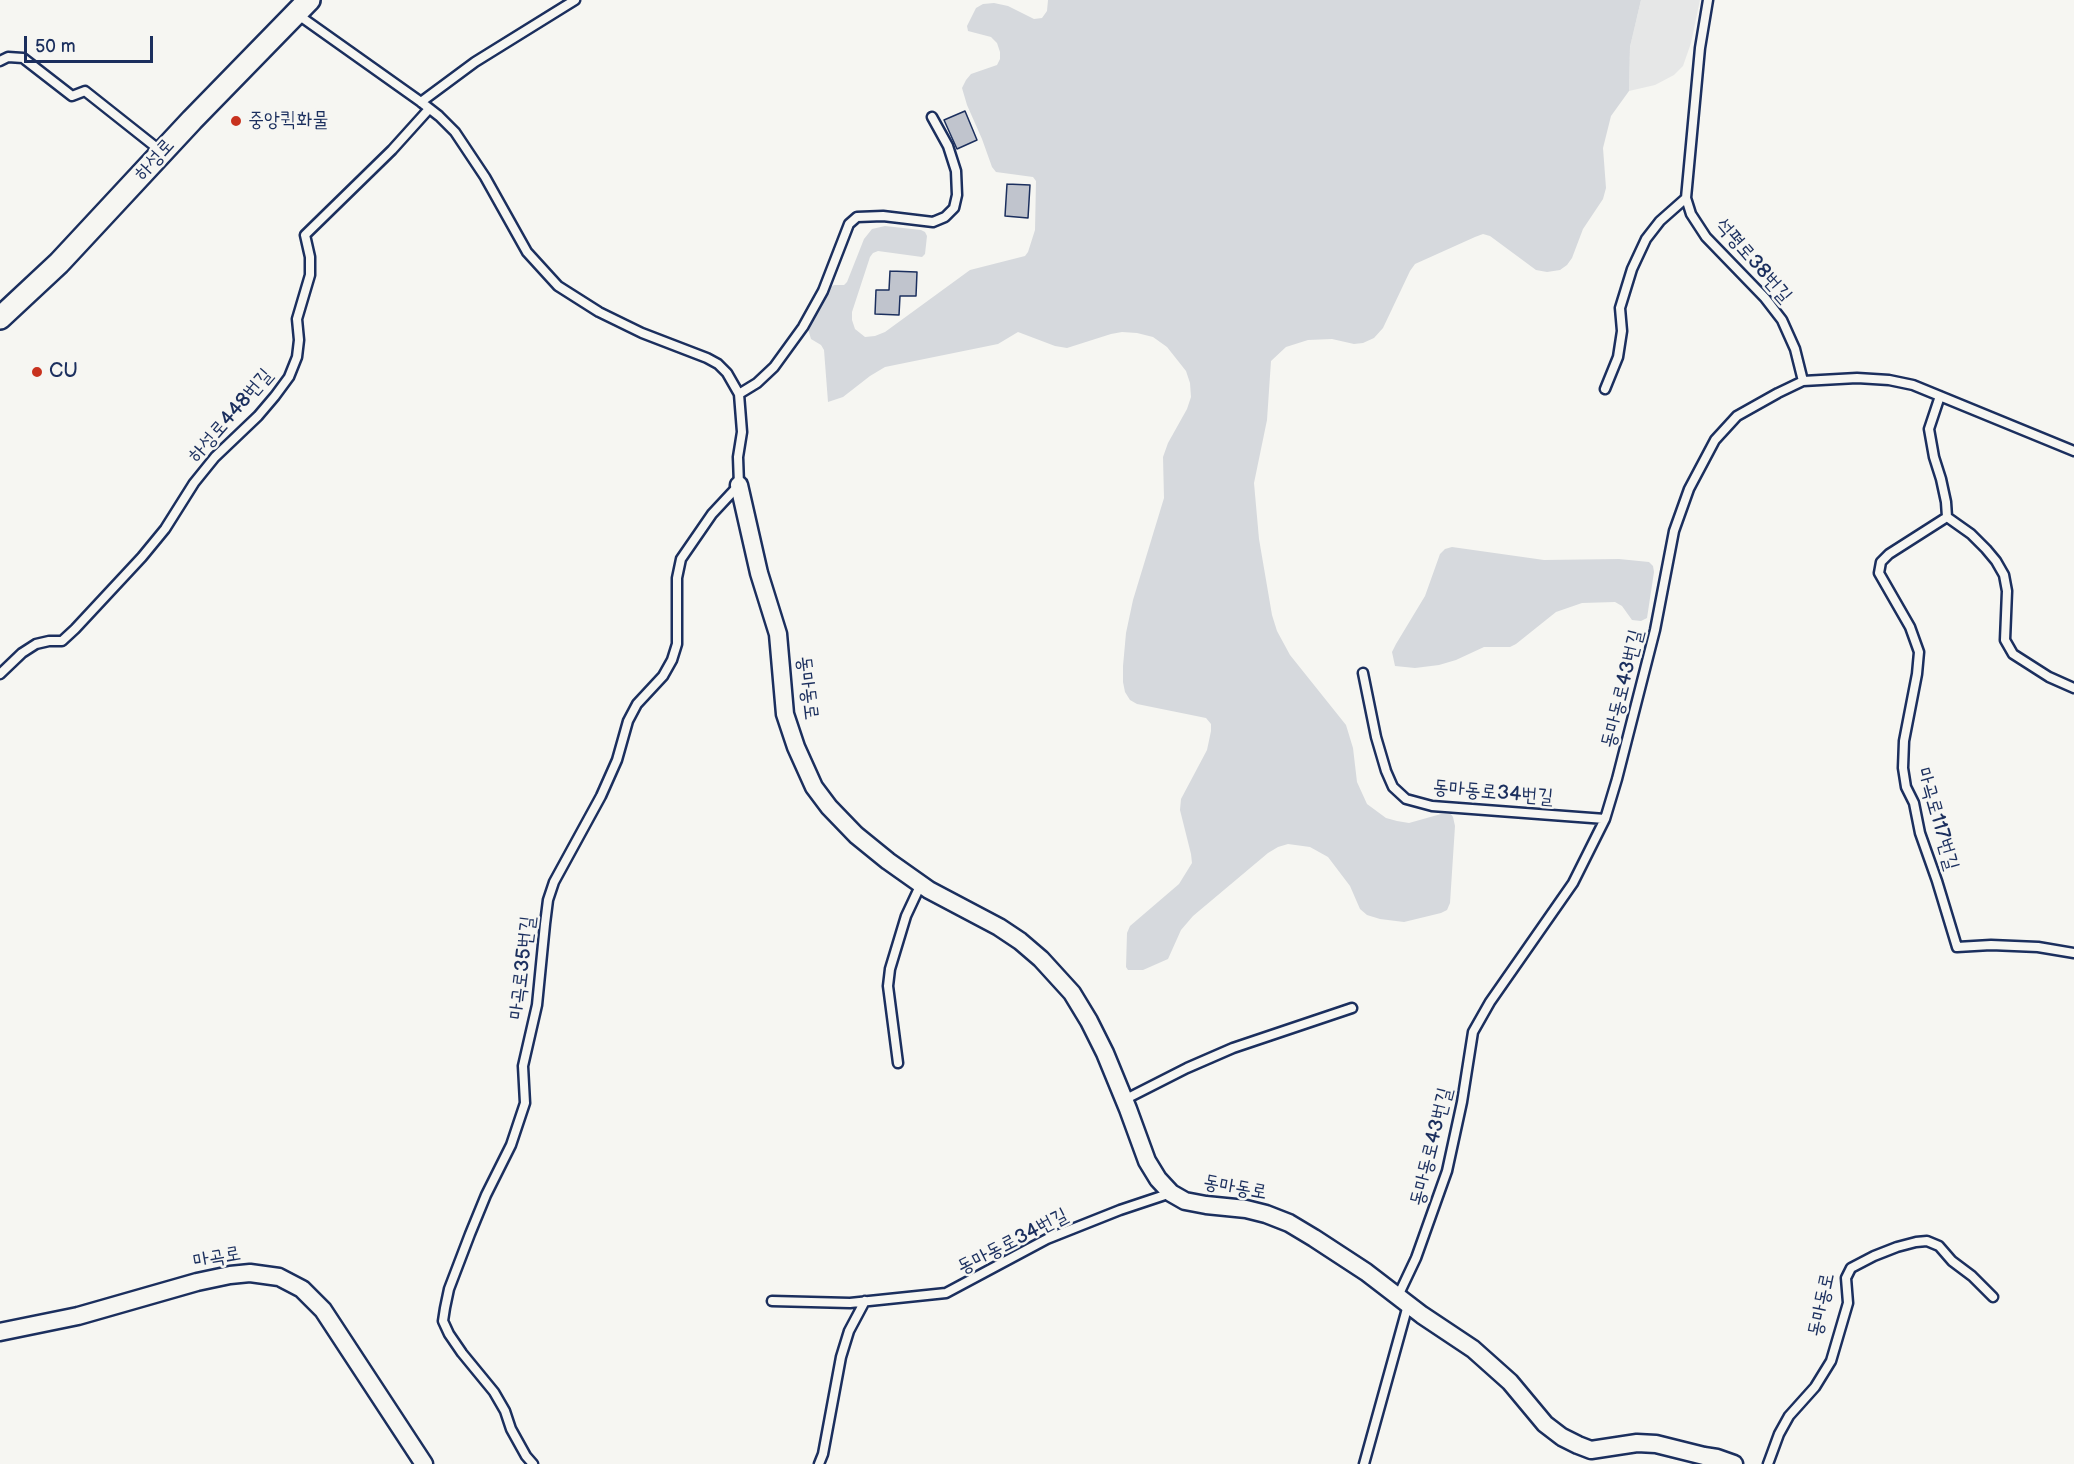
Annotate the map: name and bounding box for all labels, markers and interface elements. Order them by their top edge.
scale bar [27,24,156,62]
text: 50 m [35,36,76,57]
place label: 중앙퀵화물 [248,109,328,133]
marker: 중앙퀵화물 [229,114,243,128]
street label: 하성로 [130,134,180,186]
street label: 석평로38번길 [1710,214,1796,308]
place label: CU [49,360,78,384]
street label: 하성로448번길 [184,364,278,468]
marker: CU [30,365,44,379]
street label: 동마동로43번길 [1597,627,1649,751]
street label: 동마동로 [791,655,823,721]
street label: 마곡로117번길 [1911,765,1963,873]
street label: 동마동로34번길 [1432,776,1554,810]
street label: 마곡로35번길 [505,915,541,1021]
street label: 동마동로43번길 [1406,1085,1458,1209]
street label: 동마동로 [1201,1171,1269,1205]
street label: 동마동로34번길 [954,1204,1072,1280]
street label: 마곡로 [191,1242,243,1274]
street label: 동마동로 [1804,1271,1840,1339]

